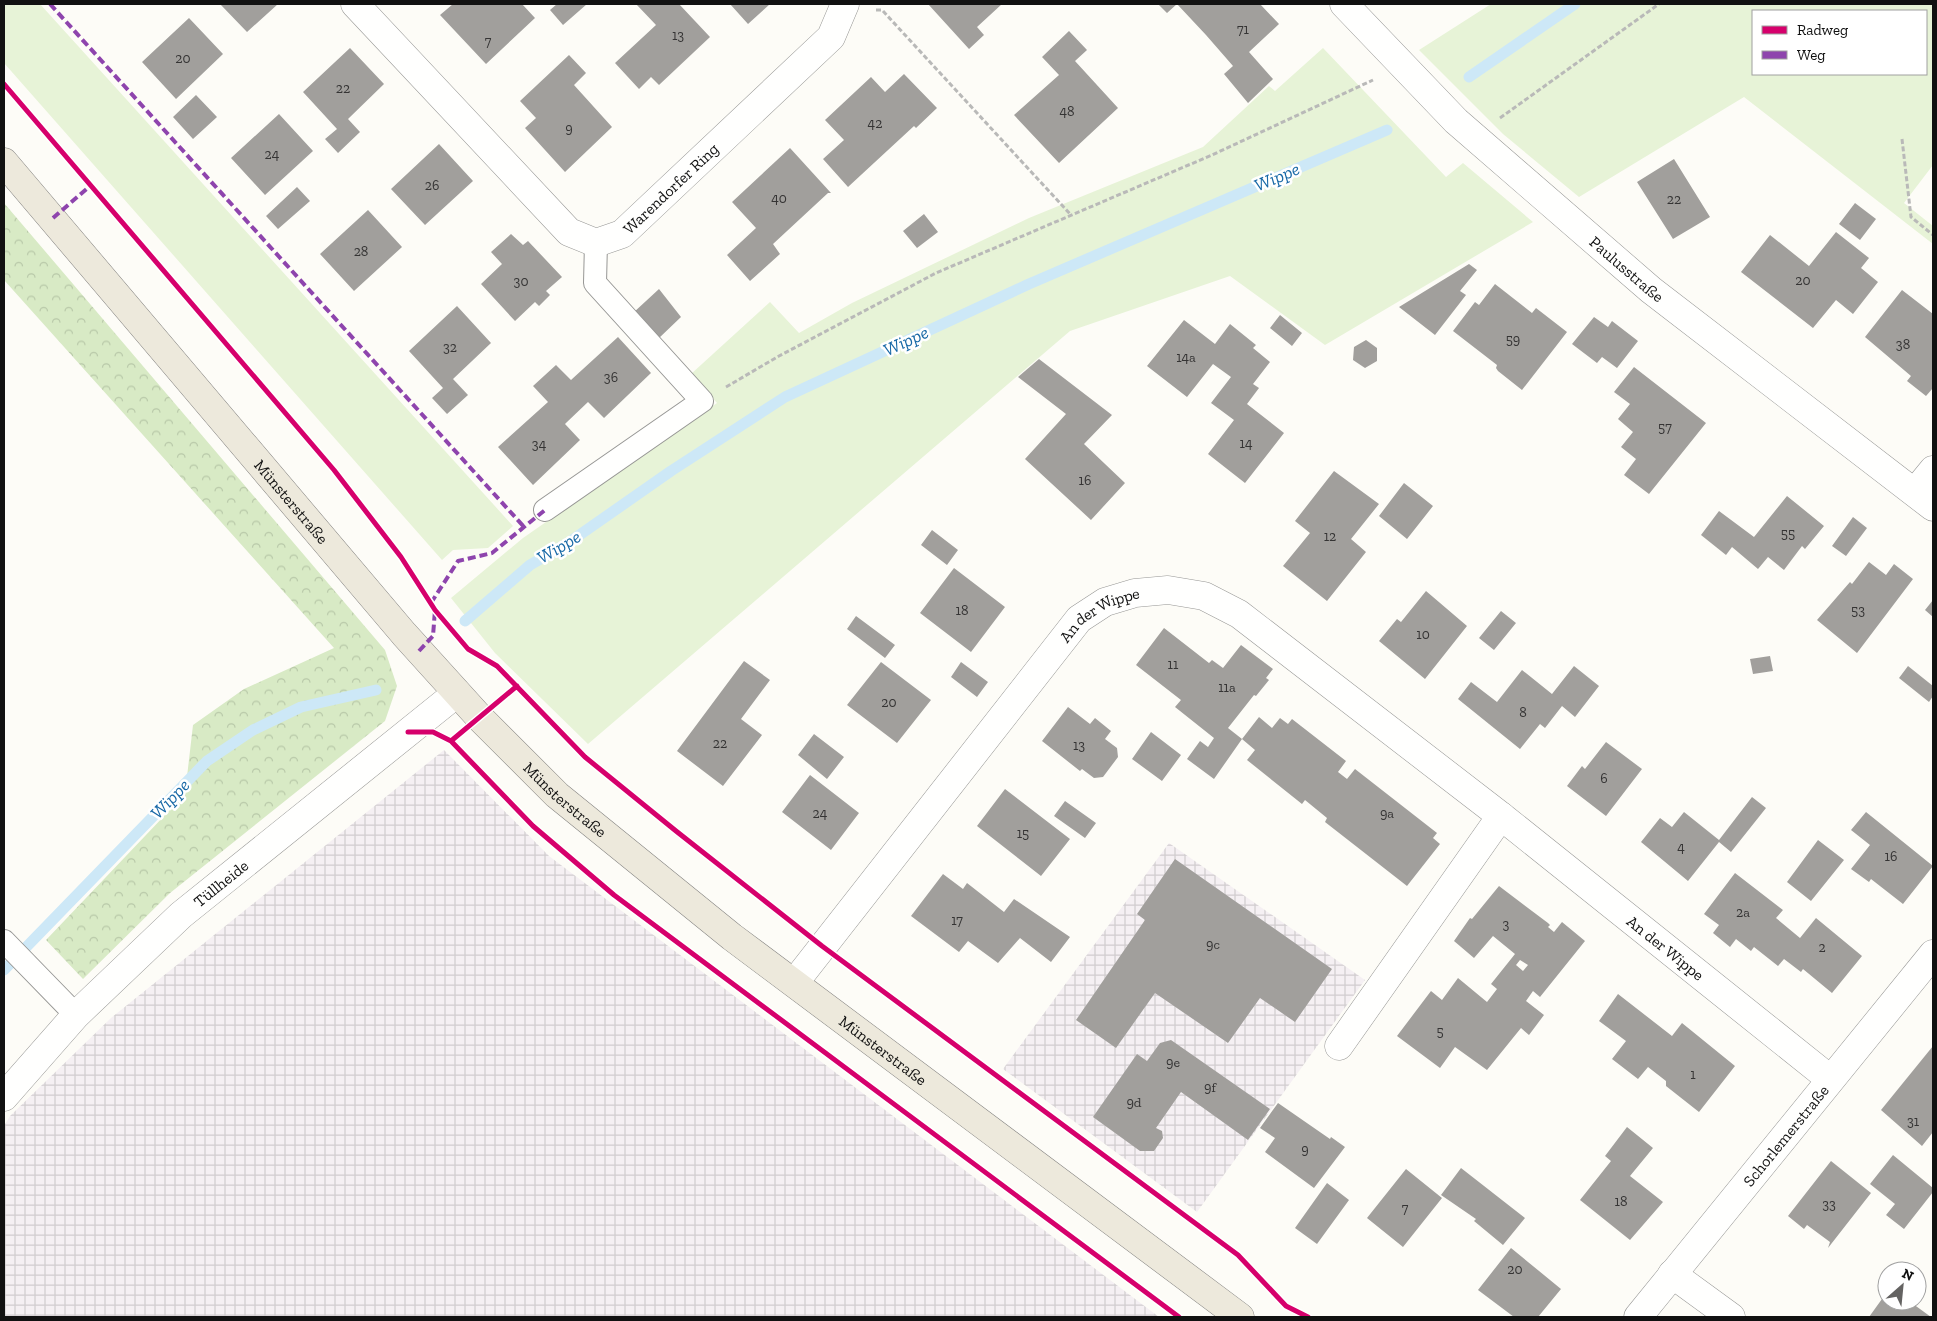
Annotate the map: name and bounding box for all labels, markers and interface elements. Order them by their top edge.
legend [1752,10,1927,75]
house number: 71 [1237,21,1250,38]
text: Radweg [1797,21,1848,39]
house number: 13 [672,27,684,44]
house number: 7 [485,33,492,50]
text: Weg [1797,46,1826,64]
house number: 20 [175,50,191,67]
house number: 22 [336,80,350,97]
house number: 48 [1059,103,1075,120]
house number: 42 [868,115,882,132]
house number: 9 [565,120,573,137]
street label: Warendorfer Ring [619,139,722,238]
house number: 24 [265,146,280,163]
water label: Wippe [1251,158,1303,196]
house number: 26 [425,177,439,194]
house number: 40 [771,190,787,207]
house number: 22 [1667,191,1681,208]
street label: Paulusstraße [1586,232,1668,306]
house number: 28 [354,243,368,260]
house number: 20 [1795,272,1811,289]
house number: 30 [514,273,528,290]
water label: Wippe [880,321,932,361]
house number: 59 [1506,331,1520,348]
house number: 38 [1896,336,1910,353]
house number: 32 [443,339,457,356]
house number: 14a [1176,349,1196,366]
house number: 36 [604,369,618,386]
house number: 57 [1658,419,1672,436]
house number: 14 [1240,435,1253,452]
house number: 34 [532,436,547,453]
street label: Münsterstraße [251,455,333,548]
house number: 16 [1079,472,1091,489]
water label: Wippe [533,525,585,569]
house number: 55 [1781,525,1795,542]
house number: 12 [1324,528,1336,545]
street label: An der Wippe [1055,583,1140,646]
house number: 18 [956,602,968,619]
house number: 53 [1851,602,1865,619]
house number: 10 [1416,626,1430,643]
house number: 11 [1168,656,1179,673]
house number: 11a [1218,679,1236,696]
house number: 20 [881,694,897,711]
house number: 8 [1519,704,1527,721]
house number: 22 [713,735,727,752]
house number: 13 [1073,737,1085,754]
street label: Münsterstraße [520,758,611,841]
house number: 6 [1600,770,1608,787]
water label: Wippe [146,774,194,824]
house number: 24 [813,805,828,822]
house number: 9a [1380,805,1394,822]
house number: 15 [1017,825,1029,842]
house number: 4 [1677,839,1685,856]
house number: 16 [1885,848,1897,865]
street label: Tüllheide [189,855,252,911]
house number: 2a [1736,904,1750,921]
street label: An der Wippe [1623,911,1708,984]
house number: 17 [951,912,963,929]
house number: 3 [1503,916,1510,933]
house number: 9c [1206,936,1220,953]
house number: 2 [1818,939,1826,956]
street label: Münsterstraße [836,1011,931,1089]
house number: 5 [1436,1023,1444,1040]
house number: 9e [1166,1054,1180,1071]
house number: 1 [1690,1066,1696,1083]
house number: 9f [1204,1079,1217,1096]
street label: Schorlemerstraße [1739,1081,1832,1190]
house number: 9d [1126,1094,1142,1111]
house number: 31 [1907,1113,1920,1130]
house number: 9 [1301,1141,1309,1158]
house number: 18 [1615,1193,1627,1210]
house number: 33 [1822,1196,1836,1213]
house number: 7 [1402,1200,1409,1217]
house number: 20 [1507,1261,1523,1278]
north arrow [1877,1261,1927,1311]
text: N [1899,1265,1917,1285]

